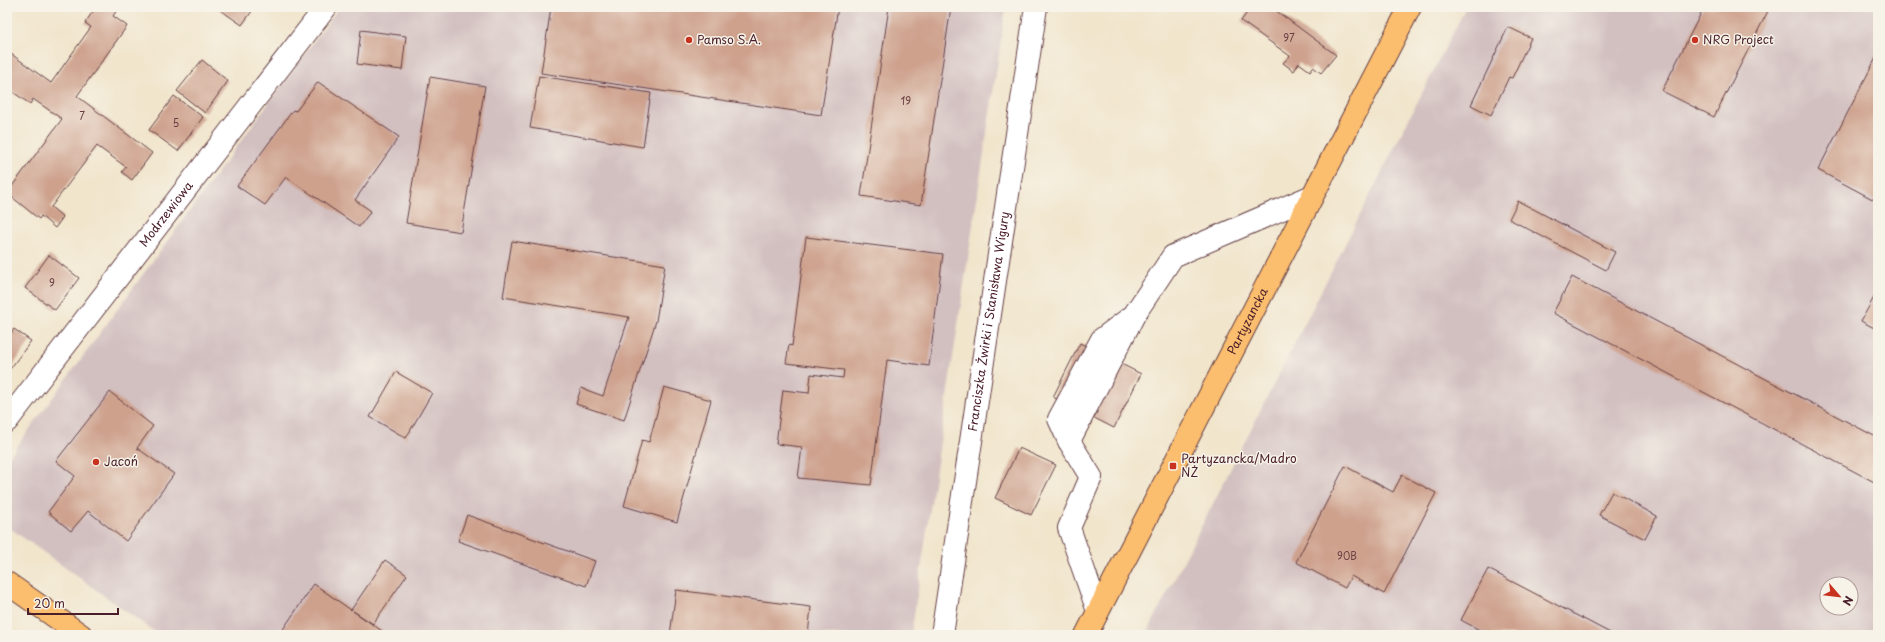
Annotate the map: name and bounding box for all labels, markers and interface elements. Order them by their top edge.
place label: Pamso S.A. [697,30,761,48]
house number: 97 [1283,30,1295,45]
place label: NRG Project [1703,30,1774,48]
marker: Pamso S.A. [684,35,694,45]
marker: NRG Project [1690,35,1700,45]
house number: 19 [901,93,911,108]
house number: 7 [79,108,85,123]
house number: 5 [173,115,179,130]
street label: Modrzewiowa [134,177,197,250]
street label: Franciszka Żwirki i Stanisława Wigury [963,210,1013,433]
house number: 9 [49,275,55,290]
street label: Partyzancka [1222,284,1272,357]
place label: Partyzancka/Madro NŻ [1181,449,1297,481]
place label: Jacoń [104,452,138,470]
marker: Jacoń [91,457,101,467]
marker: Partyzancka/Madro NŻ [1168,461,1178,471]
house number: 90B [1337,548,1357,563]
north arrow [1819,576,1859,616]
scale bar [28,590,118,616]
text: N [1839,593,1858,609]
text: 20 m [34,594,65,612]

